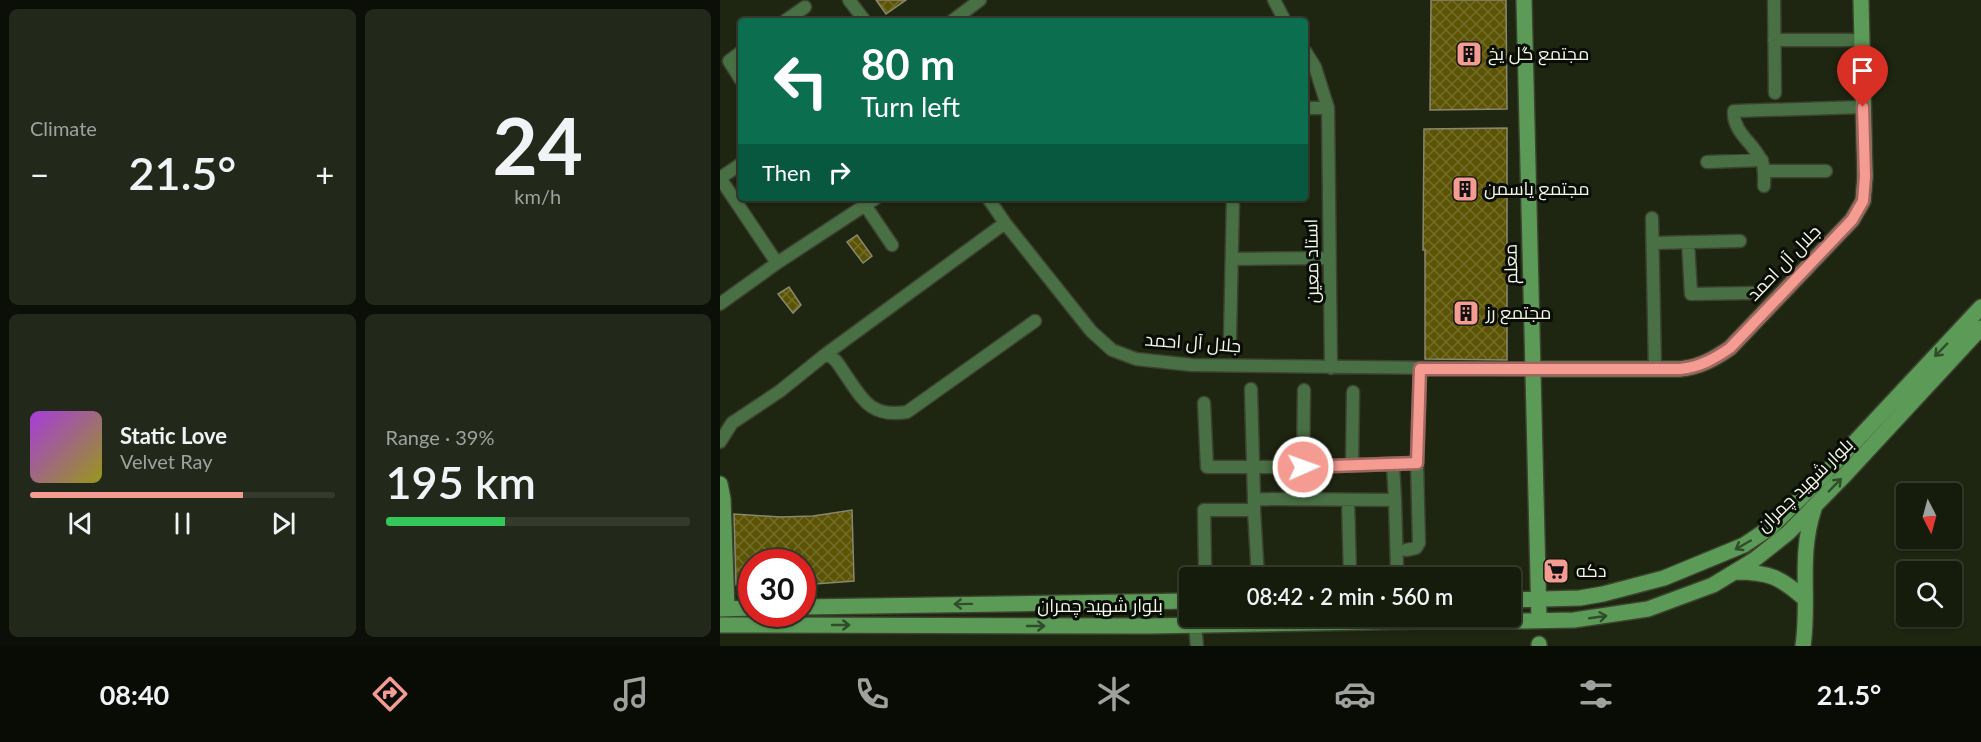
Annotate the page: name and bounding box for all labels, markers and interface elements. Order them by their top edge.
text: 80 m [861,39,955,89]
building icon: مجتمع گل یخ [1454,39,1484,69]
icon: left [762,42,840,120]
place label: مجتمع گل یخ [1488,42,1589,66]
pin [1837,45,1888,107]
icon: arrive [1846,54,1879,87]
text: Turn left [861,90,960,123]
text: 24 [493,98,583,192]
text: Climate [30,116,97,140]
text: 21.5° [128,146,236,200]
text: − [30,154,49,194]
text: + [315,154,335,194]
icon: right [823,156,856,189]
text: Then [762,159,811,186]
building icon: مجتمع یاسمن [1450,174,1480,204]
place label: مجتمع یاسمن [1484,177,1590,201]
text: km/h [514,184,561,208]
street label: استاد معین [1299,219,1324,303]
street label: جلال آل احمد [1742,220,1826,305]
street label: معلم [1499,244,1523,284]
building icon: مجتمع رز [1451,298,1481,328]
place label: مجتمع رز [1485,301,1551,325]
street label: جلال آل احمد [1144,328,1242,357]
one-way arrow [1933,342,1948,357]
text: Static Love [120,422,227,449]
text: Range · 39% [386,425,494,449]
street label: بلوار شهید چمران [1751,433,1859,537]
position arrow [1271,435,1335,499]
text: Velvet Ray [120,449,213,473]
text: 195 km [386,455,536,509]
one-way arrow [1828,478,1843,493]
north arrow [1896,483,1962,549]
map controls [1896,483,1962,627]
icon: previous [64,507,97,540]
icon: pause [166,507,199,540]
icon: next [267,507,300,540]
one-way arrow [1735,539,1752,551]
speed limit sign: 30 [738,549,816,627]
supermarket icon: دکه [1541,556,1571,586]
place label: دکه [1576,559,1606,581]
button: search [1896,561,1962,627]
text: 08:42 · 2 min · 560 m [1247,583,1453,610]
street label: بلوار شهید چمران [1037,594,1163,618]
one-way arrow [954,598,974,610]
one-way arrow [1587,612,1607,623]
one-way arrow [831,619,851,631]
one-way arrow [1026,620,1046,632]
icon: directions [369,673,411,715]
icon: music [610,673,652,715]
icon: phone [851,673,893,715]
icon: climate [1093,673,1135,715]
icon: car [1334,673,1376,715]
icon: filters [1575,673,1617,715]
text: 08:40 [100,678,169,711]
text: 21.5° [1817,678,1881,711]

